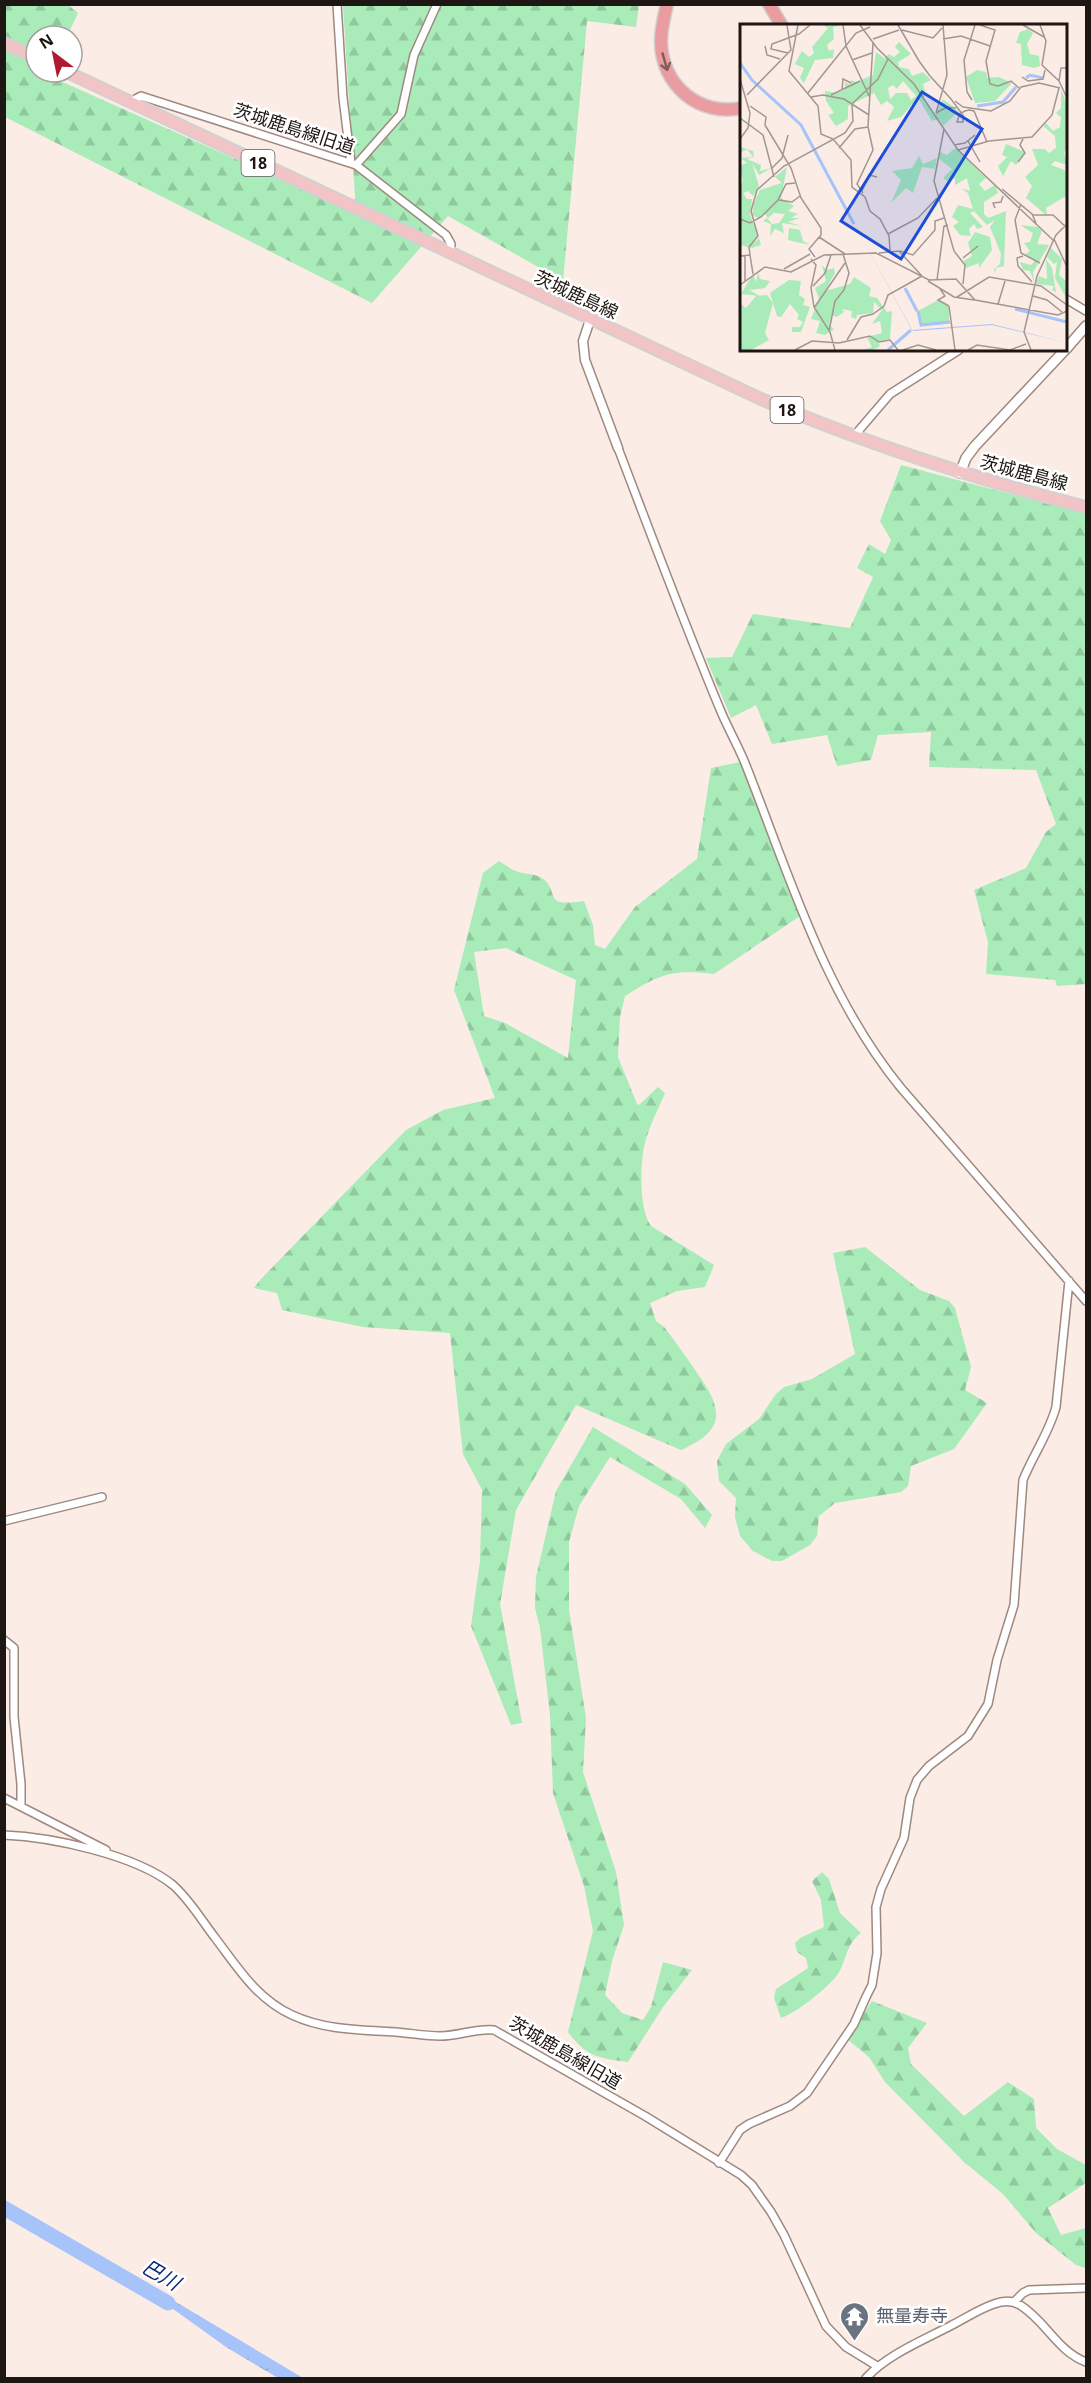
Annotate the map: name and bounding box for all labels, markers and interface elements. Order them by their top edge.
north arrow [24,24,84,84]
inset map [740,24,1067,351]
text: N [35,29,57,54]
one-way arrow [660,52,672,71]
street label: 茨城鹿島線旧道 [231,97,358,159]
road number: 18 [242,150,274,176]
street label: 茨城鹿島線 [531,264,622,324]
road number: 18 [770,397,804,423]
street label: 茨城鹿島線 [978,449,1071,495]
street label: 茨城鹿島線旧道 [505,2010,626,2094]
water label: 巴川 [137,2253,187,2297]
temple icon: 無量寿寺 [839,2300,871,2342]
place label: 無量寿寺 [876,2303,948,2327]

